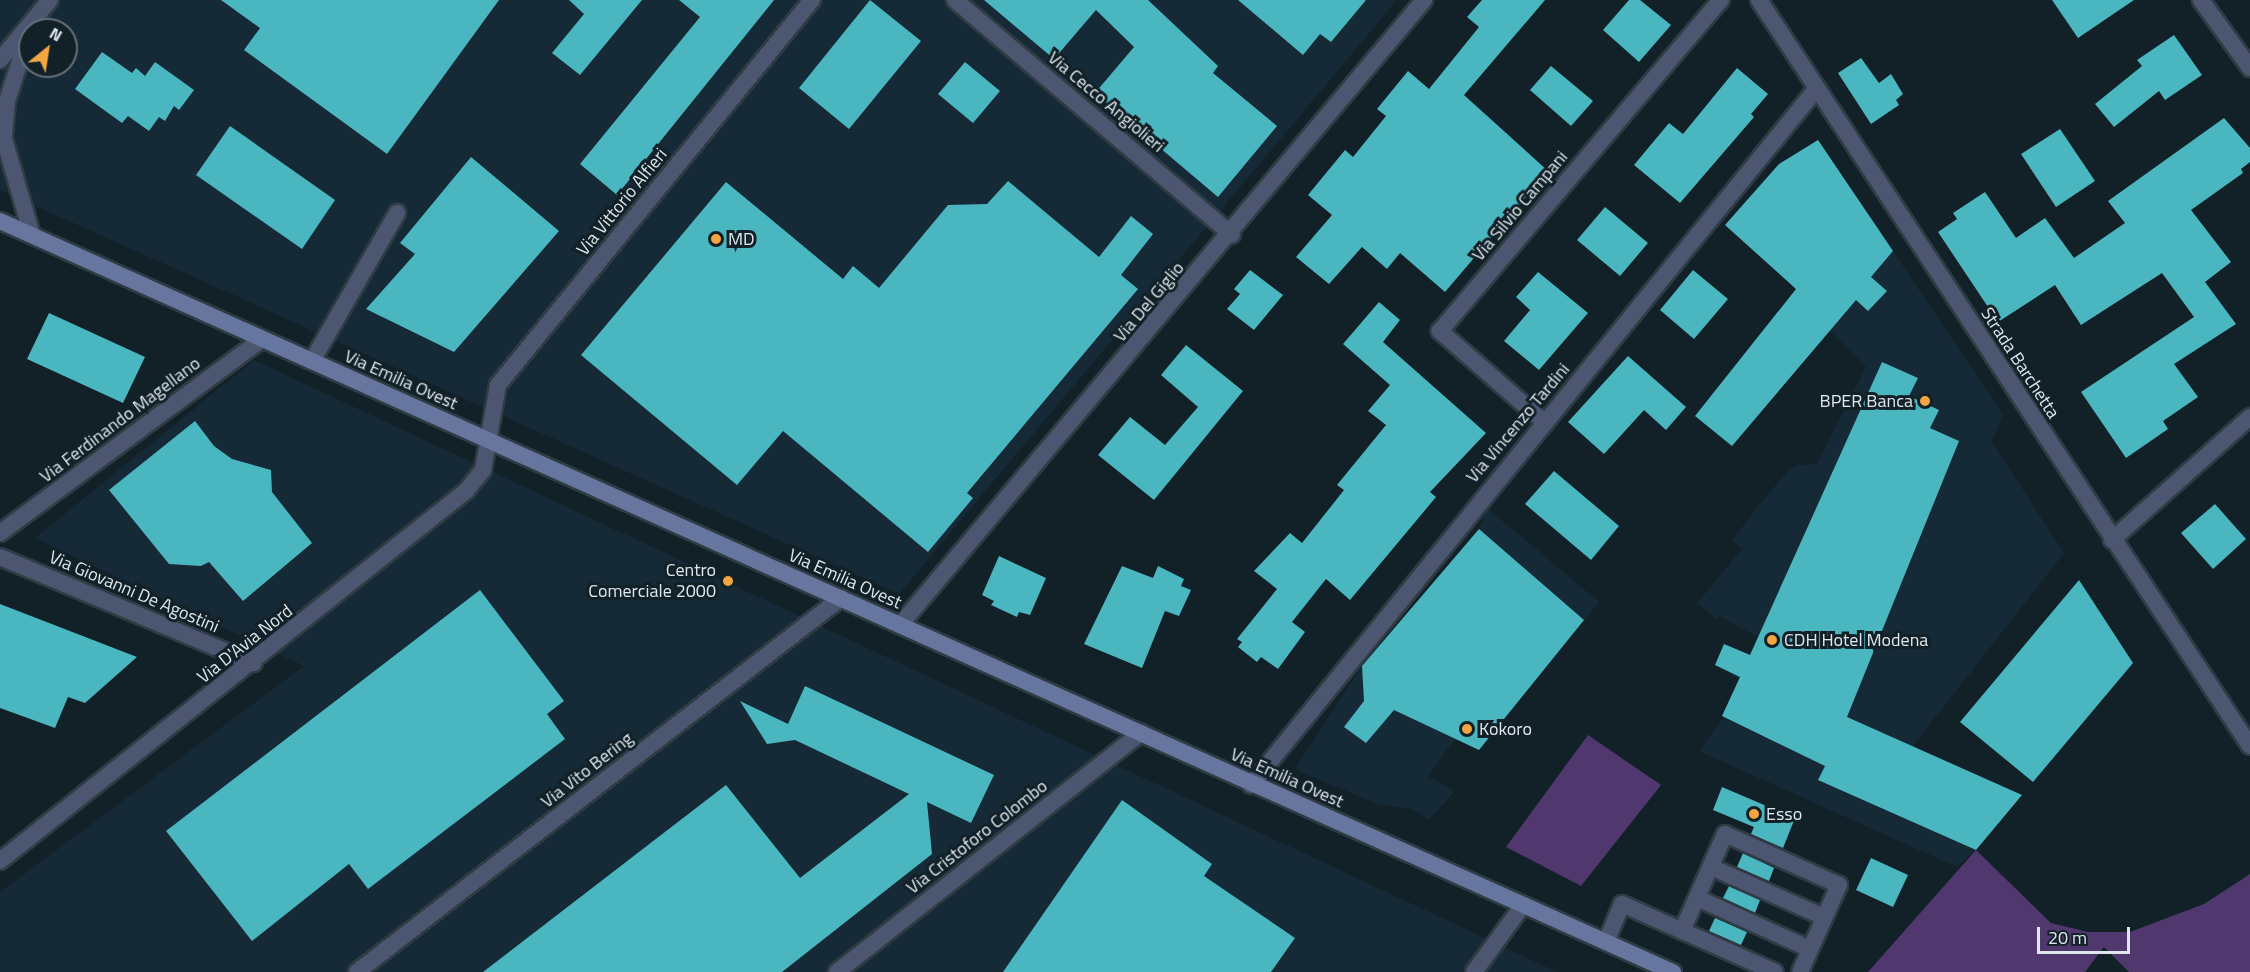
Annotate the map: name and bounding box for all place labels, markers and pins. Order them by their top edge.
place label: MD [728,228,755,250]
marker: MD [709,232,723,246]
place label: BPER Banca [1820,390,1913,412]
marker: BPER Banca [1918,394,1932,408]
place label: Centro Comerciale 2000 [588,560,716,602]
marker: Centro Comerciale 2000 [721,574,735,588]
place label: CDH Hotel Modena [1784,629,1928,651]
marker: CDH Hotel Modena [1765,633,1779,647]
place label: Kokoro [1479,718,1532,740]
marker: Kokoro [1460,722,1474,736]
place label: Esso [1766,803,1802,825]
marker: Esso [1747,807,1761,821]

